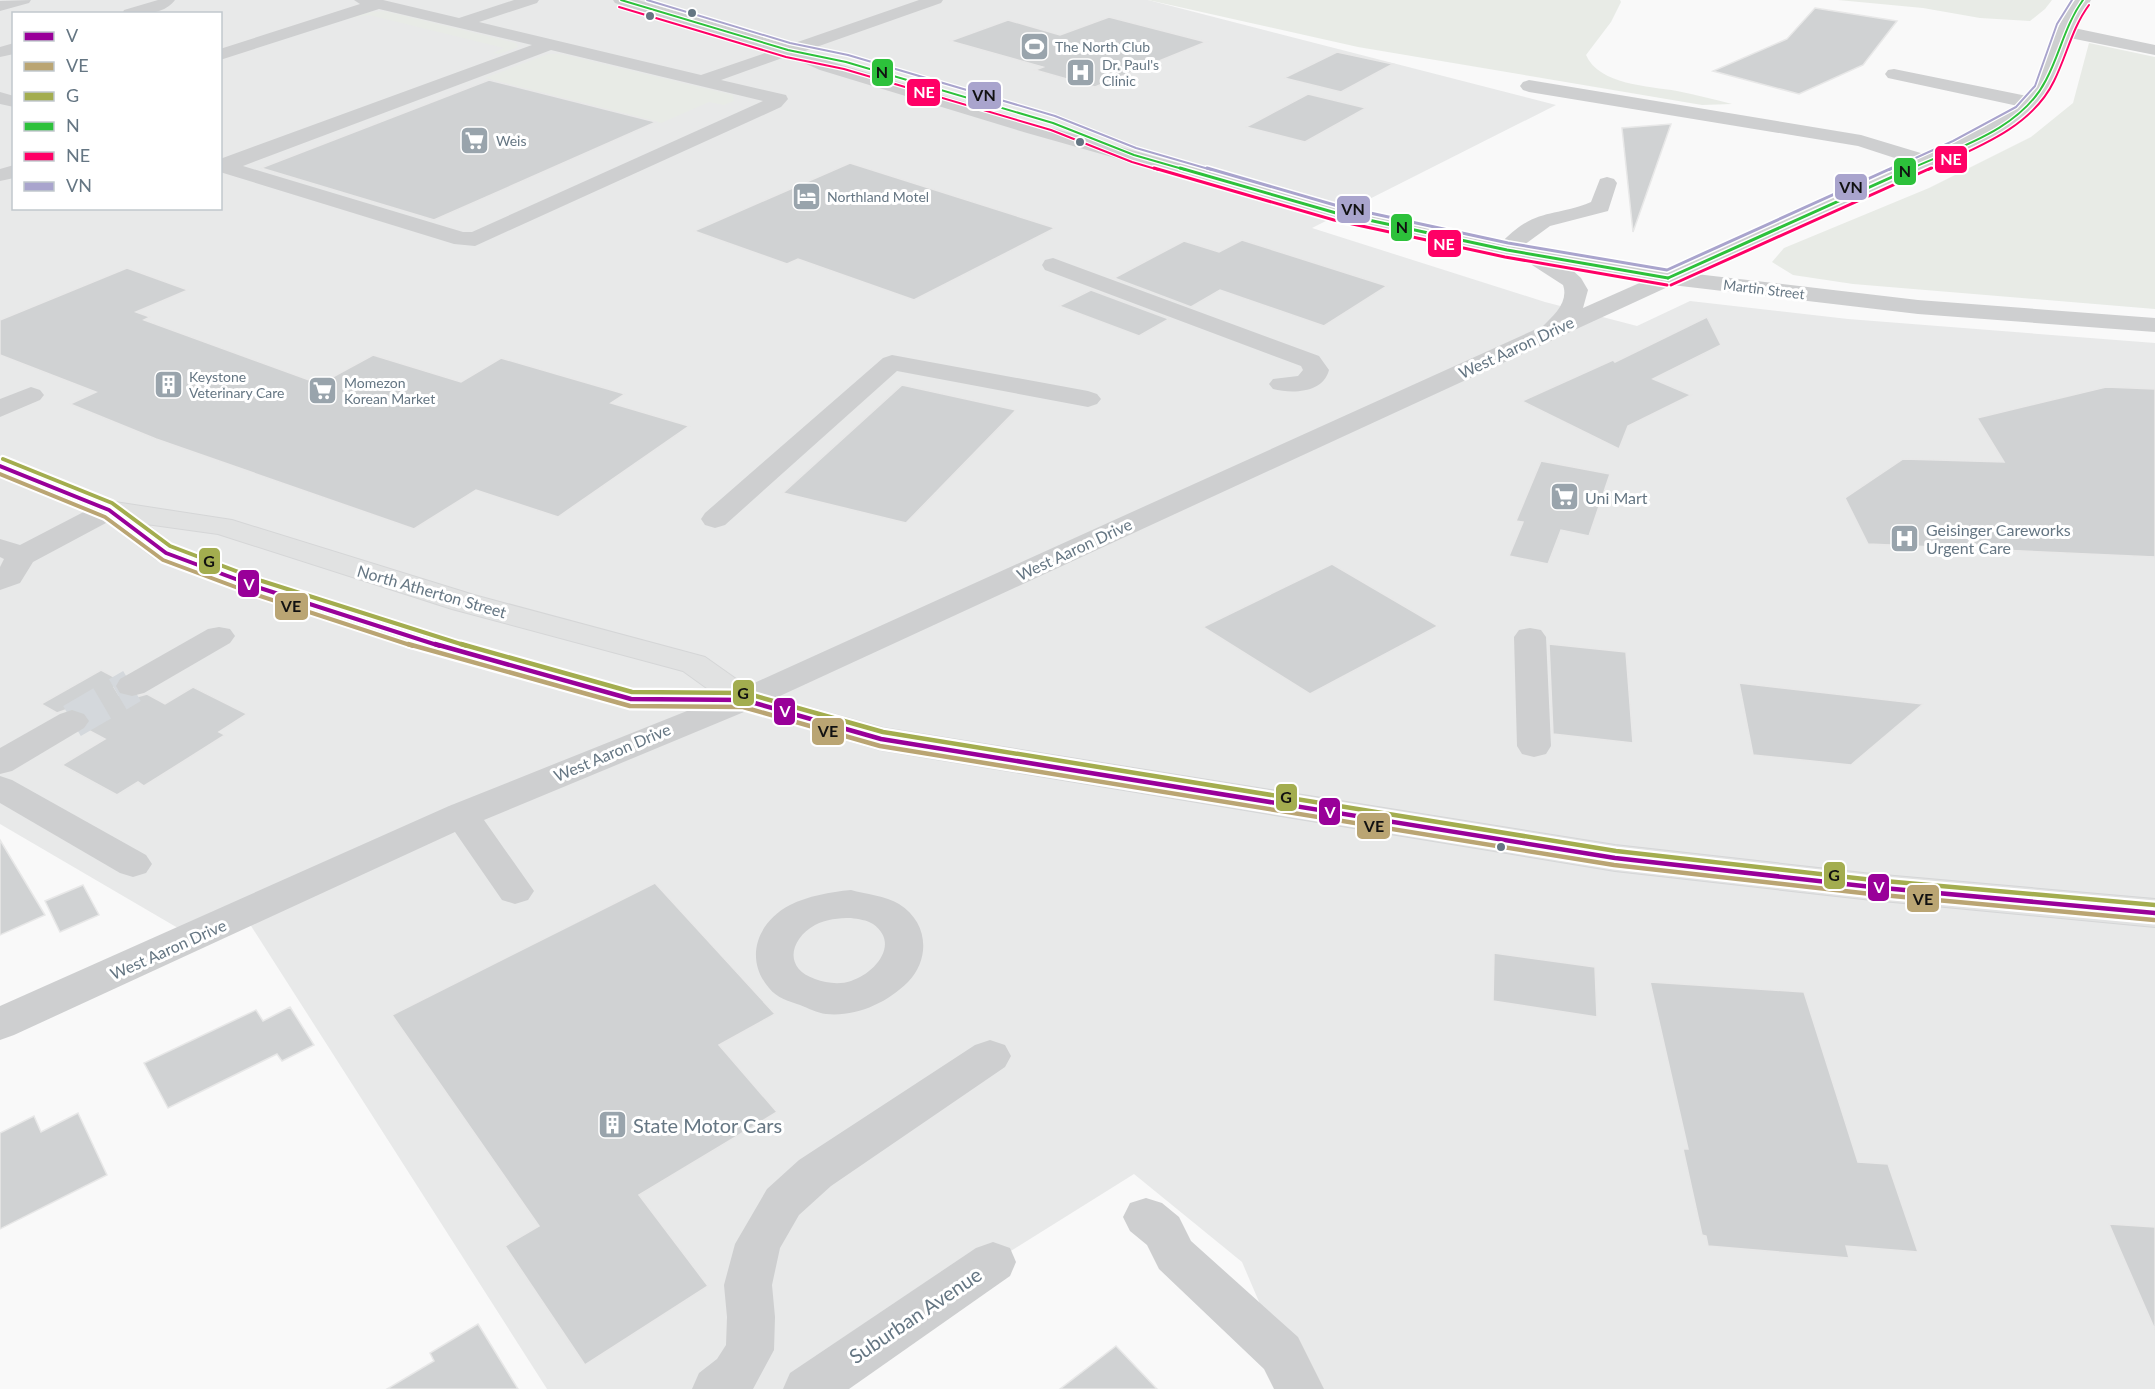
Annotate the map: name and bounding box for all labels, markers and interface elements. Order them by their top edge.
unlabelled marker [686,7,698,19]
unlabelled marker [644,10,656,22]
legend [12,12,222,210]
text: V [66,24,79,46]
sports icon: The North Club [1018,30,1050,62]
place label: The North Club [1055,38,1150,55]
text: VE [66,54,89,76]
hospital icon: Dr. Paul's Clinic [1065,56,1097,88]
place label: Dr. Paul's Clinic [1102,56,1159,89]
line badge: N [871,58,894,87]
text: N [876,62,888,81]
line badge: NE [906,78,941,107]
line badge: VN [967,81,1002,110]
text: NE [913,82,935,101]
text: G [66,84,79,106]
text: VN [971,85,996,104]
text: N [66,114,80,136]
supermarket icon: Weis [459,124,491,156]
place label: Weis [496,132,527,149]
unlabelled marker [1074,136,1086,148]
text: NE [66,144,90,166]
line badge: NE [1934,145,1968,174]
text: NE [1940,149,1962,168]
line badge: N [1893,157,1917,186]
text: N [1899,161,1911,180]
line badge: VN [1834,173,1868,201]
text: VN [66,174,92,196]
text: VN [1838,177,1863,196]
hotel icon: Northland Motel [790,180,822,212]
place label: Northland Motel [827,188,929,205]
line badge: VN [1336,195,1371,224]
text: VN [1340,199,1365,218]
line badge: N [1390,213,1413,242]
text: N [1396,217,1408,236]
line badge: NE [1427,229,1462,258]
text: NE [1433,234,1455,253]
street label: Martin Street [1722,276,1806,302]
street label: West Aaron Drive [1455,312,1577,382]
building icon: Keystone Veterinary Care [152,368,184,400]
place label: Keystone Veterinary Care [189,368,284,401]
supermarket icon: Momezon Korean Market [307,374,339,406]
place label: Momezon Korean Market [344,374,435,407]
supermarket icon: Uni Mart [1548,481,1580,513]
place label: Uni Mart [1585,488,1648,507]
street label: West Aaron Drive [1013,514,1135,584]
place label: Geisinger Careworks Urgent Care [1926,520,2071,557]
hospital icon: Geisinger Careworks Urgent Care [1889,522,1921,554]
line badge: G [198,547,221,575]
text: G [203,551,215,570]
street label: North Atherton Street [355,561,509,621]
line badge: V [237,569,260,598]
text: V [242,574,255,593]
line badge: VE [274,592,309,621]
text: VE [280,596,301,615]
line badge: G [732,679,755,707]
text: G [737,683,749,702]
line badge: V [773,697,796,726]
text: V [778,701,791,720]
line badge: VE [811,717,845,746]
street label: West Aaron Drive [551,719,673,785]
text: VE [817,721,838,740]
line badge: G [1275,783,1298,812]
text: G [1280,787,1292,806]
line badge: V [1318,797,1341,826]
text: V [1323,802,1336,821]
line badge: VE [1356,812,1391,840]
text: VE [1363,816,1384,835]
unlabelled marker [1495,841,1507,853]
line badge: G [1823,861,1846,890]
text: G [1828,865,1840,884]
line badge: V [1867,873,1890,902]
text: V [1872,877,1885,896]
line badge: VE [1906,884,1940,913]
text: VE [1912,889,1933,908]
street label: West Aaron Drive [107,915,229,983]
building icon: State Motor Cars [596,1109,628,1141]
place label: State Motor Cars [633,1113,782,1137]
street label: Suburban Avenue [844,1262,986,1368]

